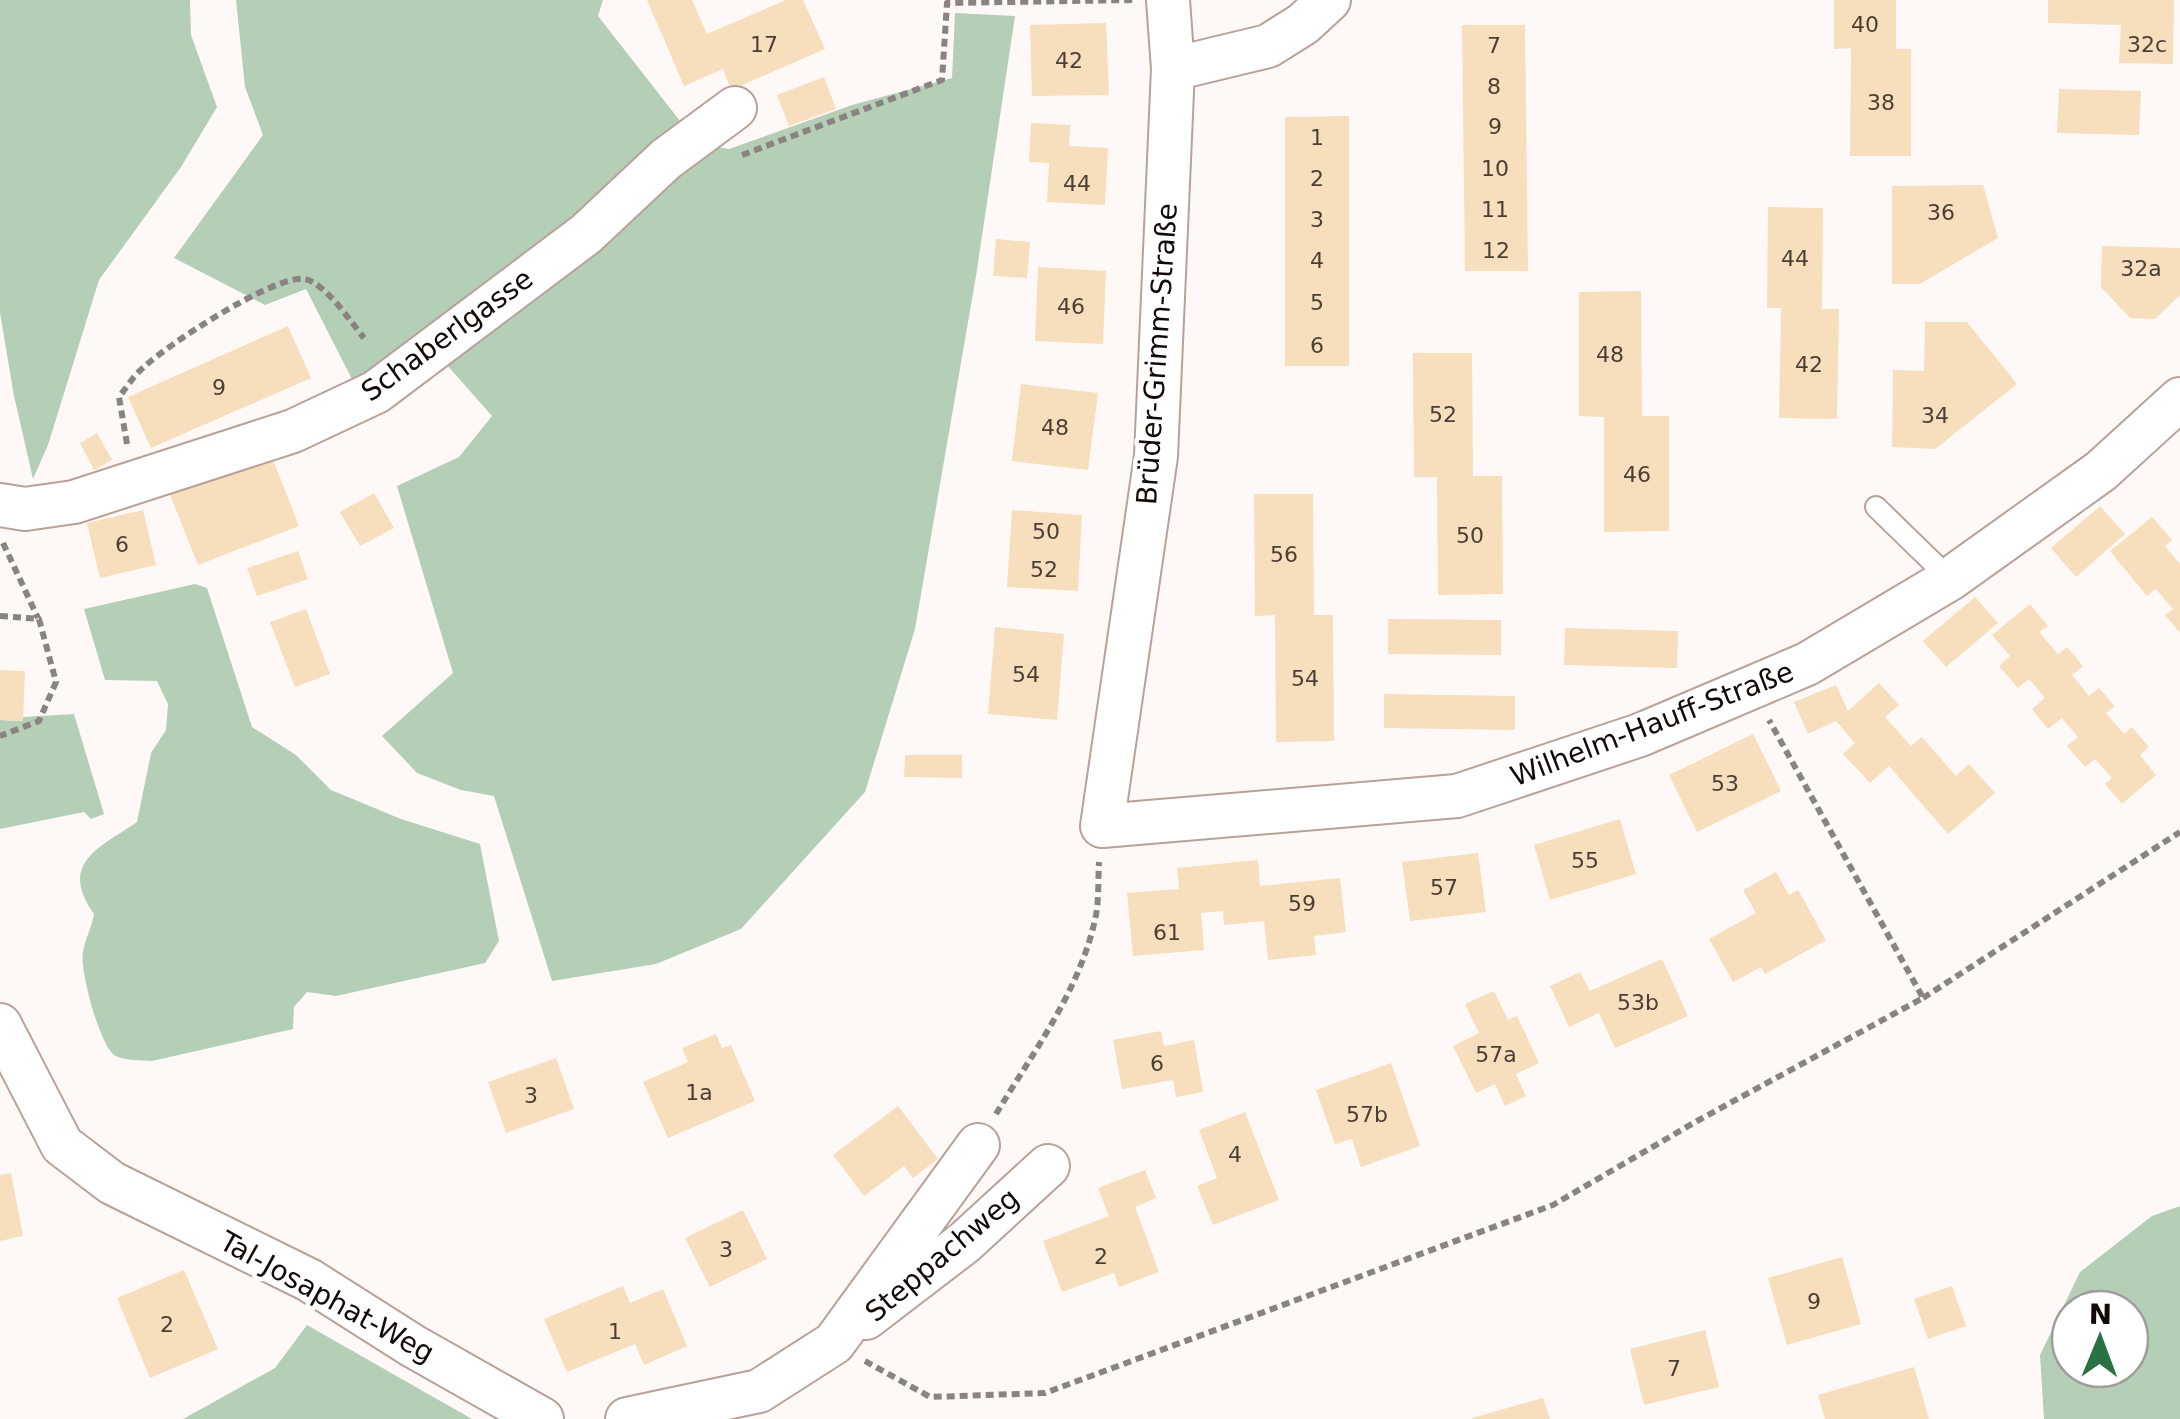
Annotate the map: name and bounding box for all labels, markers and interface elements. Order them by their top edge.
house number: 40 [1851,12,1879,37]
house number: 17 [750,32,778,57]
house number: 32c [2127,32,2167,57]
house number: 7 [1487,33,1501,58]
house number: 42 [1055,48,1083,73]
house number: 8 [1487,74,1501,99]
house number: 38 [1867,90,1895,115]
house number: 9 [1488,114,1502,139]
house number: 1 [1310,125,1324,150]
house number: 10 [1481,156,1509,181]
house number: 2 [1310,166,1324,191]
house number: 44 [1063,171,1091,196]
house number: 11 [1481,197,1509,222]
house number: 36 [1927,200,1955,225]
street label: Brüder-Grimm-Straße [1130,202,1184,506]
house number: 3 [1310,207,1324,232]
house number: 12 [1482,238,1510,263]
house number: 44 [1781,246,1809,271]
house number: 4 [1310,248,1324,273]
house number: 32a [2120,256,2162,281]
street label: Schaberlgasse [355,262,539,408]
house number: 5 [1310,290,1324,315]
house number: 46 [1057,294,1085,319]
house number: 6 [1310,333,1324,358]
house number: 48 [1596,342,1624,367]
house number: 42 [1795,352,1823,377]
house number: 9 [212,375,226,400]
house number: 52 [1429,402,1457,427]
house number: 34 [1921,403,1949,428]
house number: 48 [1041,415,1069,440]
house number: 46 [1623,462,1651,487]
house number: 50 [1032,519,1060,544]
house number: 50 [1456,523,1484,548]
house number: 6 [115,532,129,557]
house number: 56 [1270,542,1298,567]
house number: 52 [1030,557,1058,582]
street label: Wilhelm-Hauff-Straße [1506,655,1798,793]
house number: 54 [1012,662,1040,687]
house number: 54 [1291,666,1319,691]
house number: 53 [1711,771,1739,796]
house number: 55 [1571,848,1599,873]
house number: 57 [1430,875,1458,900]
house number: 59 [1288,891,1316,916]
house number: 61 [1153,920,1181,945]
house number: 53b [1617,990,1659,1015]
house number: 57a [1475,1042,1517,1067]
house number: 6 [1150,1051,1164,1076]
house number: 1a [685,1080,713,1105]
house number: 3 [524,1083,538,1108]
house number: 57b [1346,1102,1388,1127]
house number: 4 [1228,1142,1242,1167]
street label: Steppachweg [859,1181,1025,1329]
street label: Tal-Josaphat-Weg [213,1224,440,1370]
house number: 3 [719,1237,733,1262]
house number: 2 [1094,1244,1108,1269]
house number: 9 [1807,1289,1821,1314]
north arrow [2050,1289,2150,1389]
text: N [2088,1298,2112,1331]
house number: 2 [160,1312,174,1337]
house number: 1 [608,1319,622,1344]
house number: 7 [1667,1356,1681,1381]

